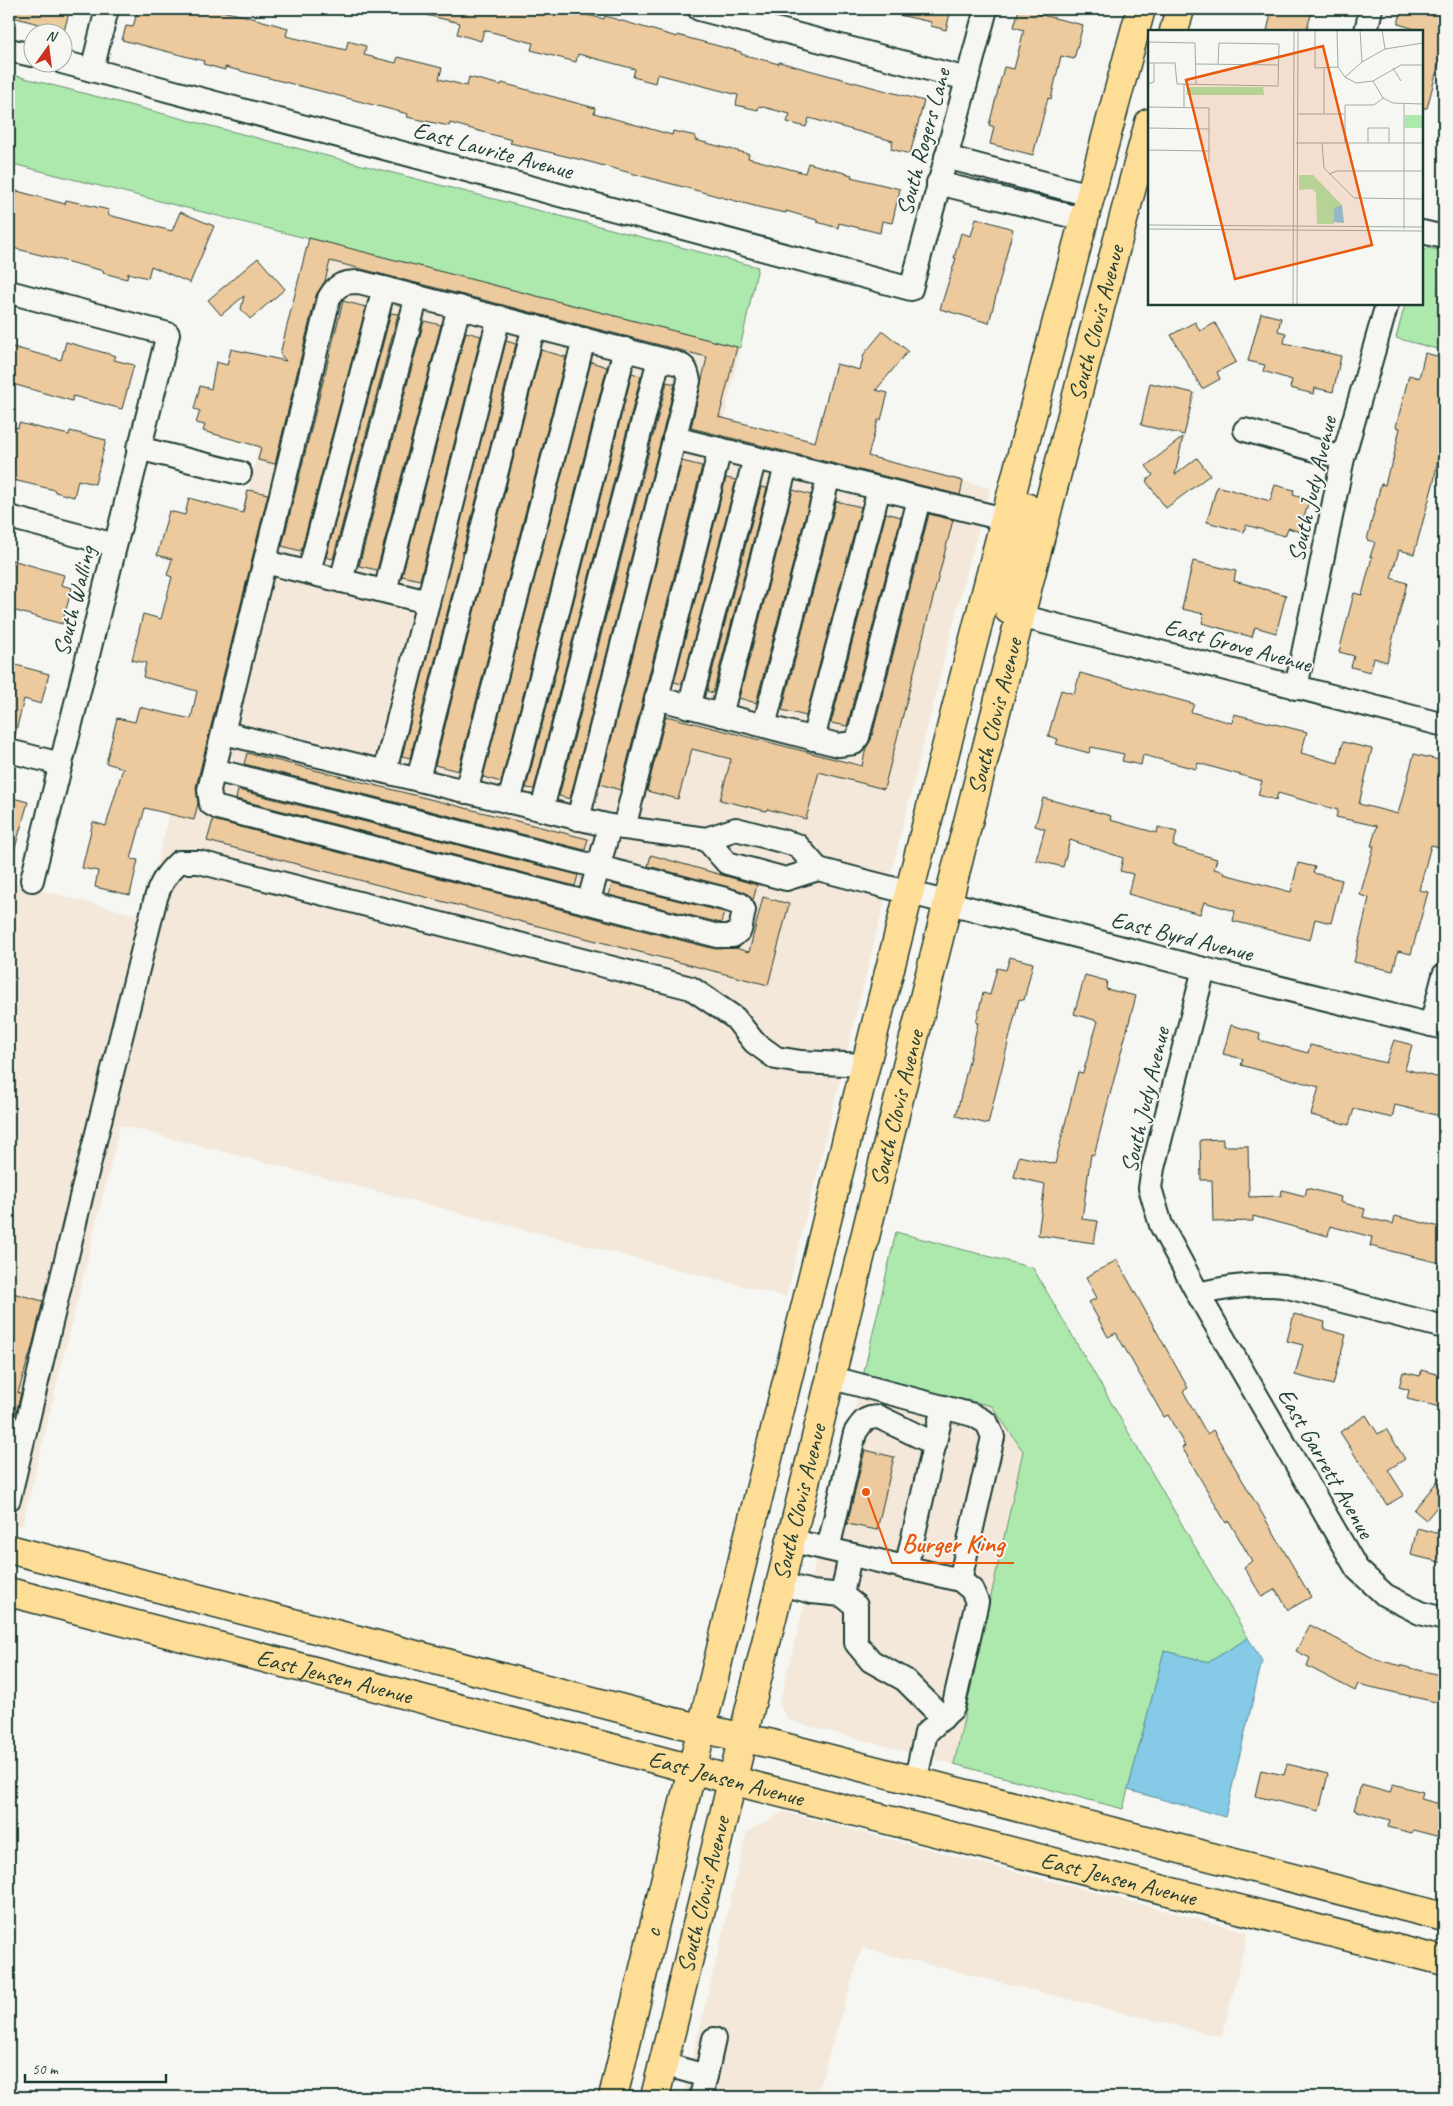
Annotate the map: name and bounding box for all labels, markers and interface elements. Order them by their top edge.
north arrow [22,22,72,72]
text: N [45,27,60,46]
inset map [1148,30,1423,305]
street label: South Rogers Lane [889,63,958,219]
street label: East Laurite Avenue [410,114,578,186]
street label: South Clovis Avenue [1061,240,1131,404]
street label: South Judy Avenue [1281,411,1344,565]
street label: South Walling [46,541,103,659]
street label: East Grove Avenue [1161,611,1317,680]
street label: South Clovis Avenue [961,633,1029,797]
street label: East Byrd Avenue [1108,904,1258,969]
street label: South Judy Avenue [1114,1022,1177,1176]
street label: South Clovis Avenue [863,1025,931,1189]
street label: East Garrett Avenue [1271,1383,1382,1545]
street label: South Clovis Avenue [765,1419,833,1583]
callout: Burger King [892,1523,1014,1563]
text: Burger King [902,1528,1007,1560]
street label: East Jensen Avenue [254,1642,417,1711]
street label: East Jensen Avenue [646,1743,809,1814]
street label: South Clovis Avenue [670,1811,737,1976]
street label: East Jensen Avenue [1038,1844,1202,1913]
street label: c [637,1923,668,1940]
scale bar [25,2051,166,2083]
text: 50 m [32,2060,59,2079]

